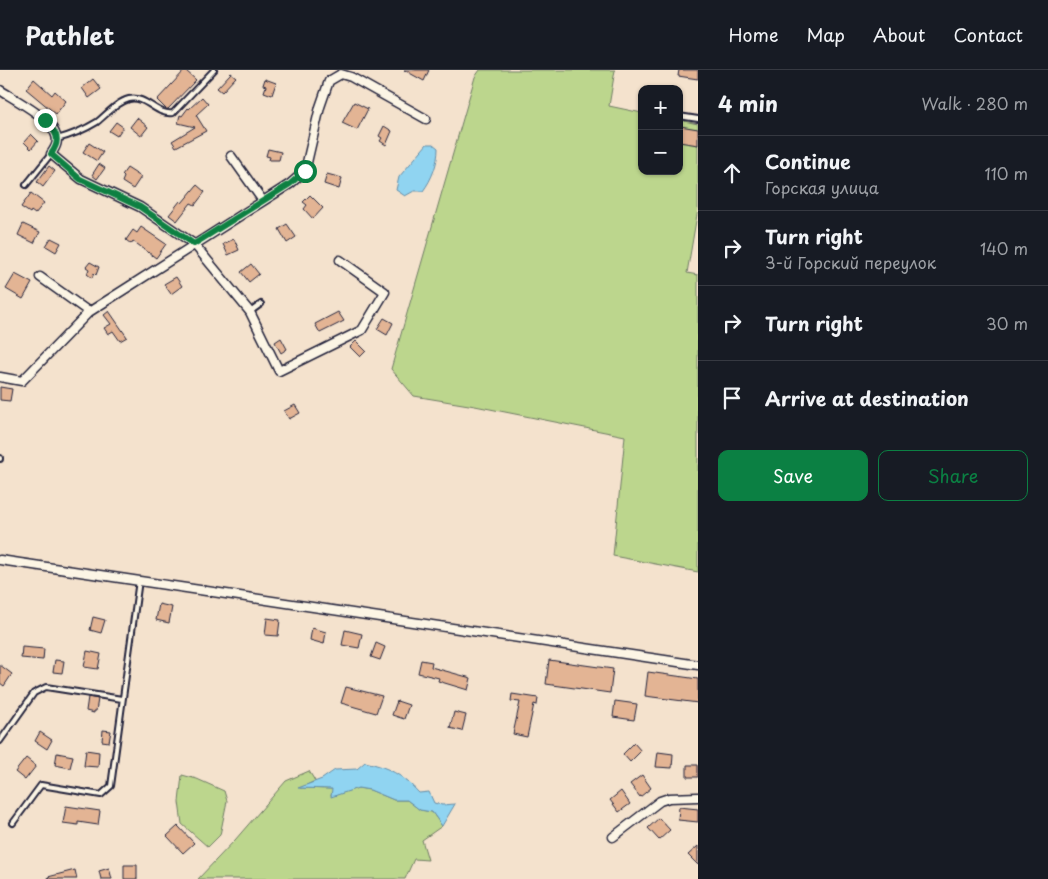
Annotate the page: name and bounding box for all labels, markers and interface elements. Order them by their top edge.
text: Pathlet [25,17,115,53]
text: Home [728,21,778,48]
text: Map [806,21,845,48]
text: About [873,21,925,48]
text: Contact [953,21,1023,48]
map controls [638,85,683,175]
button: + [638,85,683,130]
text: 4 min [718,87,778,119]
text: Walk · 280 m [921,91,1028,115]
route end [34,109,57,132]
button: − [638,130,683,175]
text: Continue [765,147,851,175]
icon: ahead [718,159,746,187]
route start [294,160,317,183]
text: 110 m [985,161,1028,185]
text: Горская улица [765,175,879,199]
text: Turn right [765,222,863,250]
icon: right [718,234,746,262]
text: 140 m [980,236,1028,260]
text: 3-й Горский переулок [765,250,936,274]
icon: right [718,309,746,337]
text: Turn right [765,309,863,337]
text: 30 m [986,311,1028,335]
icon: arrive [718,384,746,412]
text: Arrive at destination [765,384,969,412]
button: Save [718,450,868,501]
button: Share [878,450,1028,501]

